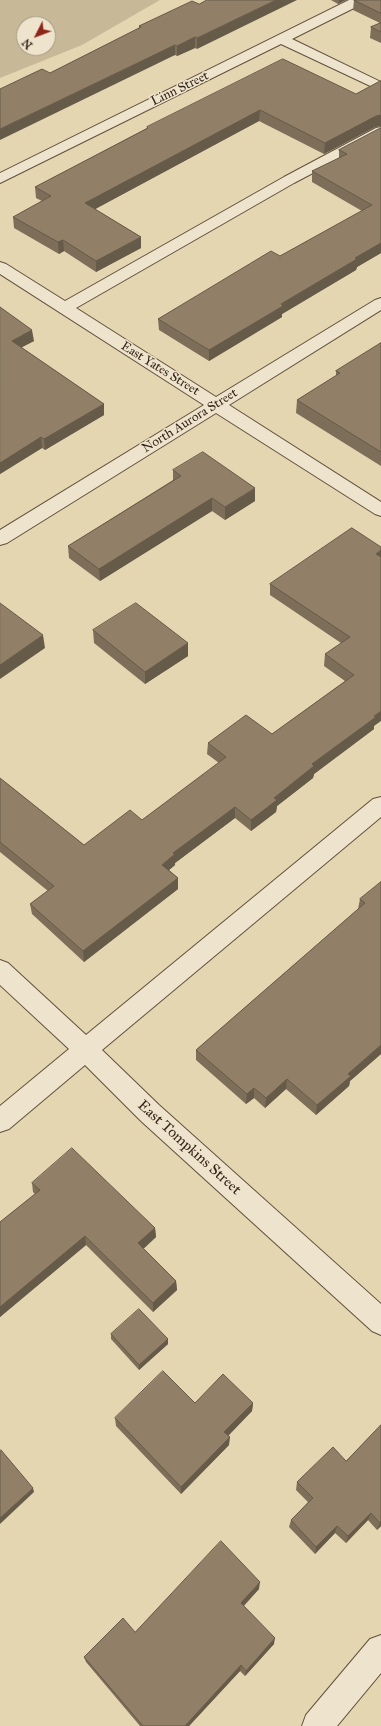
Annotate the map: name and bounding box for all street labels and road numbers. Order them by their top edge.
street label: Linn Street [149,68,211,110]
street label: East Yates Street [118,339,202,399]
street label: North Aurora Street [140,385,240,457]
street label: East Tompkins Street [134,1097,244,1199]

